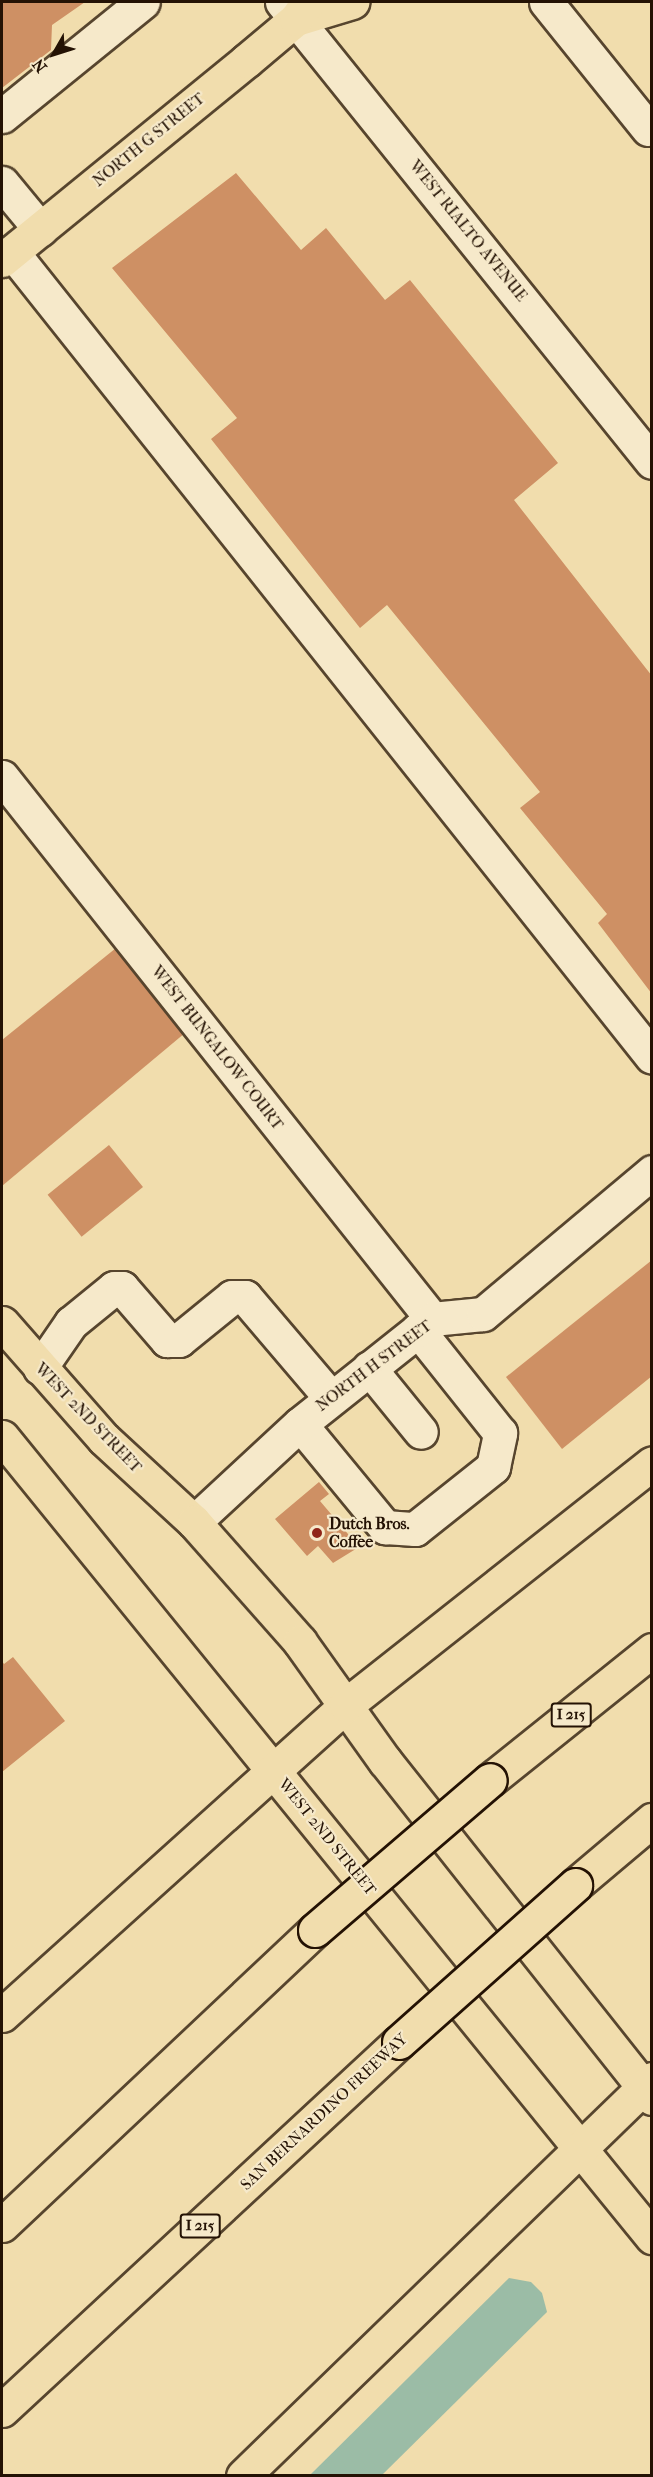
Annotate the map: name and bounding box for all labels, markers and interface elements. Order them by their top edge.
north arrow [24,24,84,84]
text: N [28,55,51,76]
street label: NORTH G STREET [89,89,209,191]
street label: WEST RIALTO AVENUE [405,157,531,305]
street label: WEST BUNGALOW COURT [147,962,287,1134]
street label: NORTH H STREET [313,1316,435,1416]
street label: WEST 2ND STREET [31,1359,145,1477]
place label: Dutch Bros. Coffee [329,1514,410,1552]
marker: Dutch Bros. Coffee [310,1526,324,1540]
road number: I 215 [550,1703,592,1727]
street label: WEST 2ND STREET [274,1775,380,1899]
street label: SAN BERNARDINO FREEWAY [237,2030,411,2194]
road number: I 215 [179,2214,221,2238]

